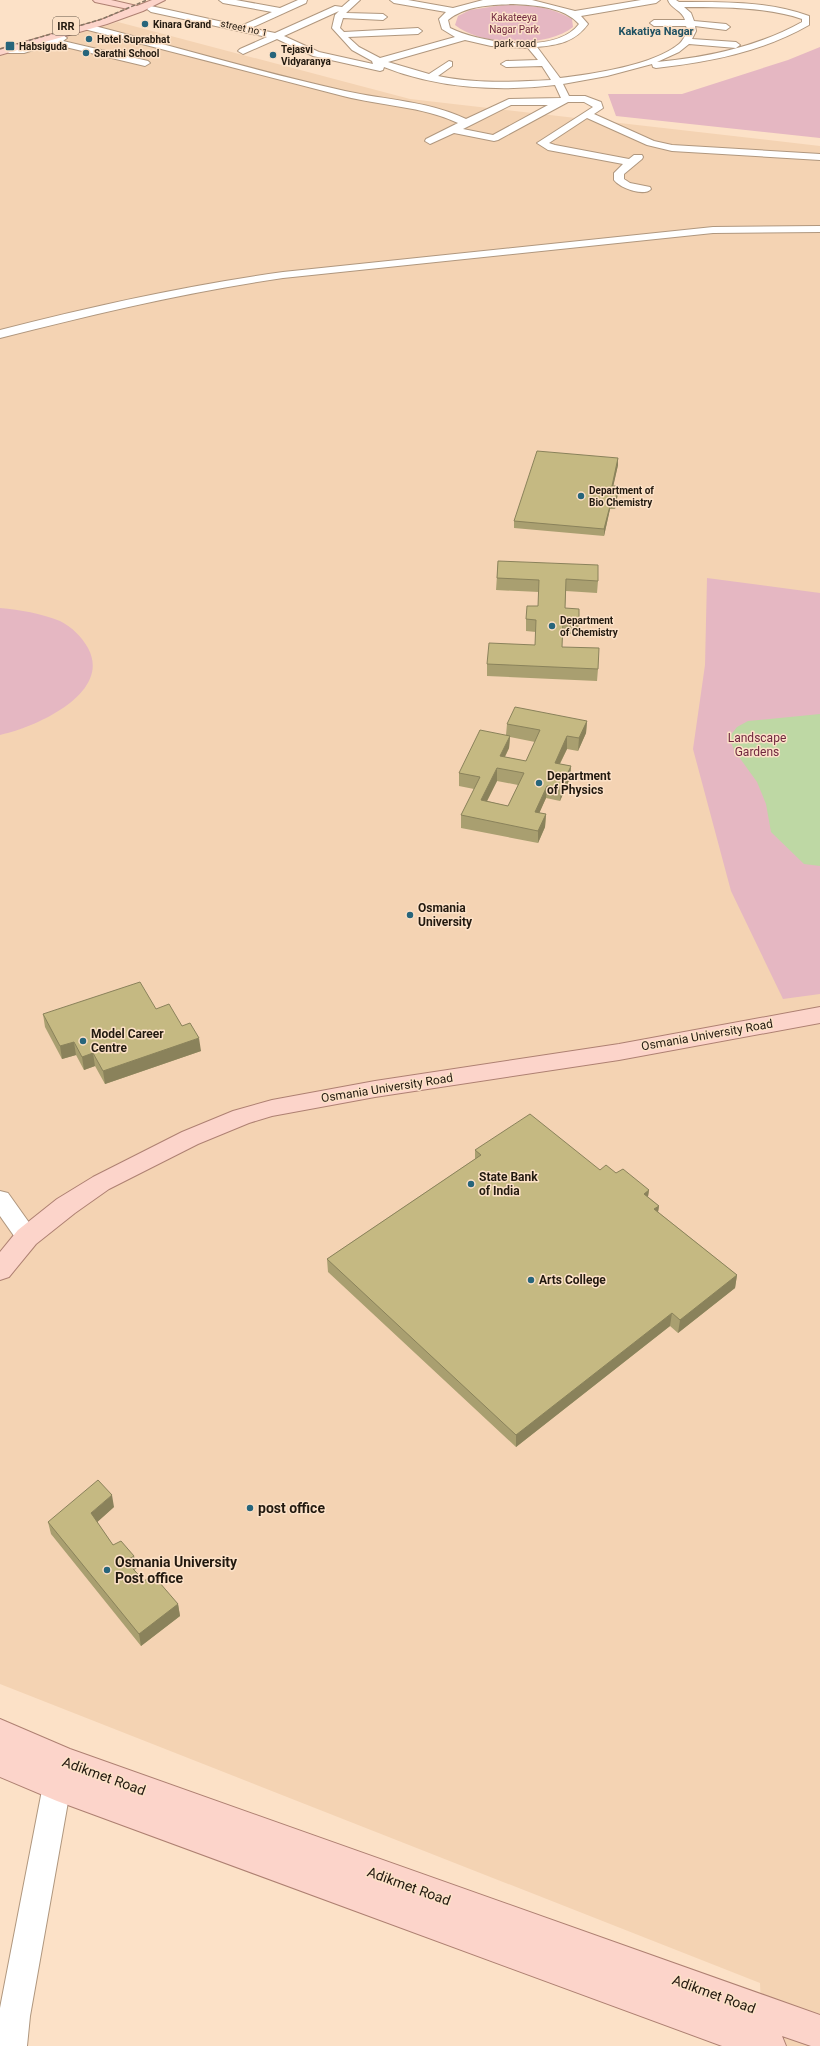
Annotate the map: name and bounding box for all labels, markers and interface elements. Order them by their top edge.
park label: Kakateeya Nagar Park [489,12,540,35]
road number: IRR [53,17,79,35]
street label: street no 1 [220,18,268,38]
marker: Kinara Grand [140,19,150,29]
place label: Kinara Grand [153,19,212,30]
district label: Kakatiya Nagar [618,25,694,38]
marker: Hotel Suprabhat [84,34,94,44]
place label: Hotel Suprabhat [97,34,170,45]
street label: park road [494,38,536,49]
marker: Habsiguda [4,40,16,52]
place label: Habsiguda [19,41,68,52]
place label: Tejasvi Vidyaranya [281,44,332,67]
marker: Sarathi School [81,48,91,58]
place label: Sarathi School [94,48,160,59]
marker: Tejasvi Vidyaranya [268,50,278,60]
place label: Department of Bio Chemistry [589,485,654,508]
marker: Department of Bio Chemistry [576,491,586,501]
place label: Department of Chemistry [560,615,619,638]
marker: Department of Chemistry [547,621,557,631]
park label: Landscape Gardens [728,731,786,759]
place label: Department of Physics [547,769,611,797]
marker: Department of Physics [534,778,544,788]
place label: Osmania University [418,901,473,929]
marker: Osmania University [405,910,415,920]
street label: Osmania University Road [640,1017,774,1053]
place label: Model Career Centre [91,1027,164,1055]
marker: Model Career Centre [78,1036,88,1046]
street label: Osmania University Road [320,1071,454,1105]
place label: State Bank of India [479,1170,538,1198]
marker: State Bank of India [466,1179,476,1189]
place label: Arts College [539,1273,606,1287]
marker: Arts College [526,1275,536,1285]
place label: post office [258,1500,325,1516]
marker: post office [245,1503,255,1513]
place label: Osmania University Post office [115,1554,238,1586]
marker: Osmania University Post office [102,1565,112,1575]
street label: Adikmet Road [60,1754,148,1798]
street label: Adikmet Road [365,1864,453,1908]
street label: Adikmet Road [670,1972,758,2016]

